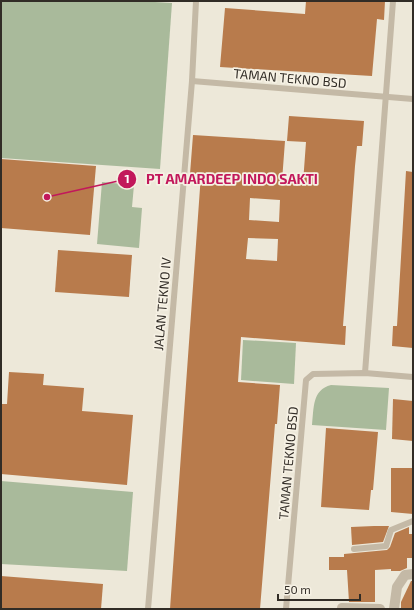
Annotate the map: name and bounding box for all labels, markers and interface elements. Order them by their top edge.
street label: TAMAN TEKNO BSD [233,65,347,91]
callout: PT AMARDEEP INDO SAKTI [117,166,326,192]
text: PT AMARDEEP INDO SAKTI [146,170,318,187]
text: 1 [124,171,130,185]
street label: JALAN TEKNO IV [150,257,174,351]
street label: TAMAN TEKNO BSD [275,406,301,520]
scale bar [278,576,360,602]
text: 50 m [284,582,311,596]

